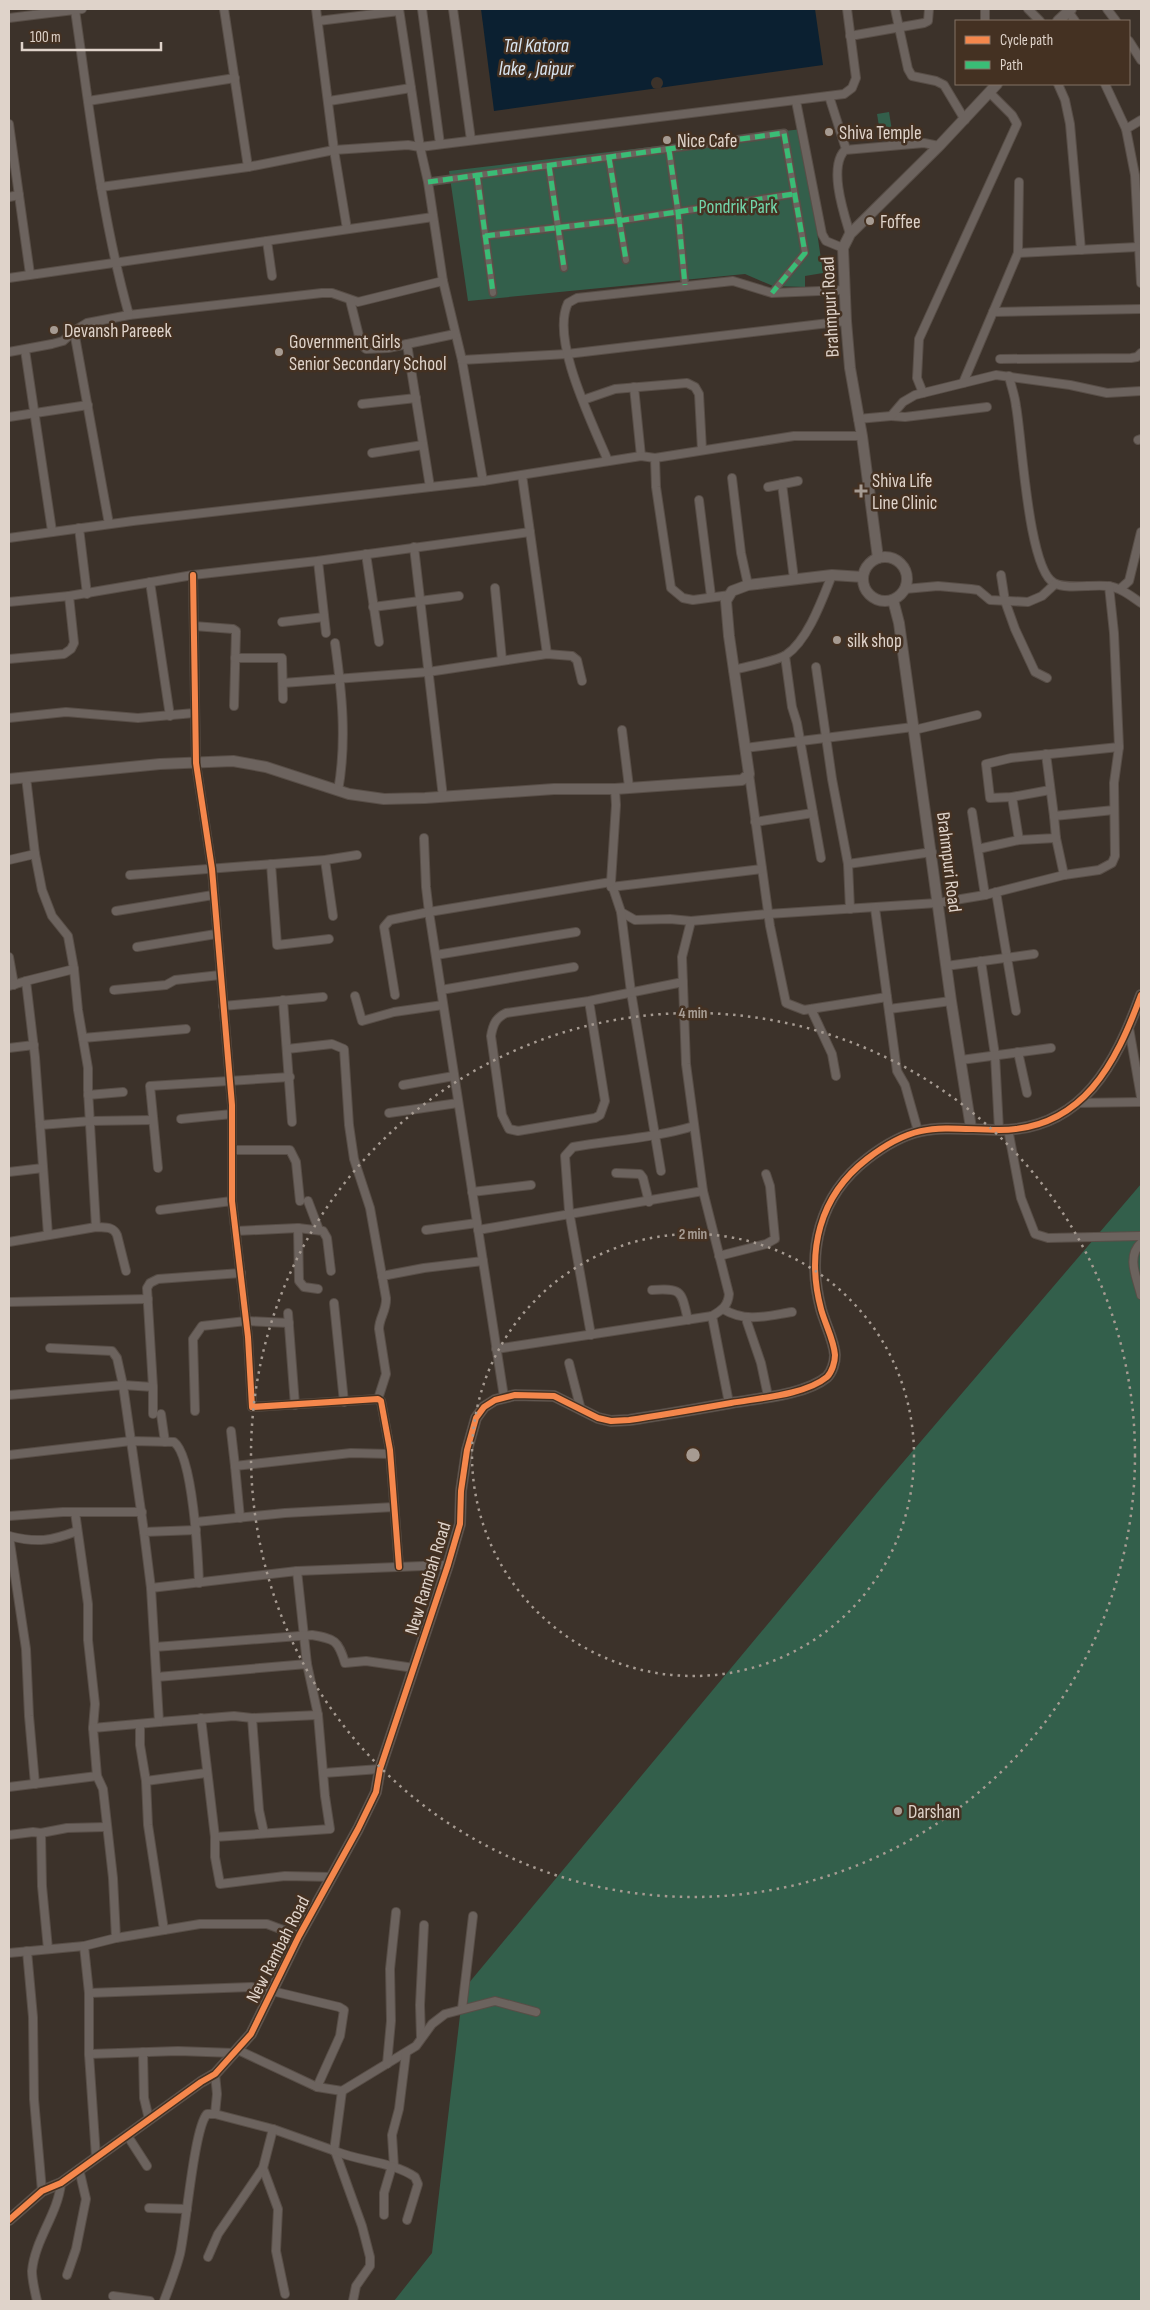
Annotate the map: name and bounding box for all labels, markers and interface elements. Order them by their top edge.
scale bar [22,20,161,52]
legend [955,20,1130,85]
text: 100 m [30,28,61,47]
text: Cycle path [1000,31,1053,50]
water label: Tal Katora lake , Jaipur [499,34,575,81]
text: Path [1000,56,1023,75]
place label: Shiva Temple [839,122,922,145]
marker: Shiva Temple [823,126,835,138]
place label: Nice Cafe [677,130,737,153]
marker: Nice Cafe [661,134,673,146]
park label: Pondrik Park [698,196,778,219]
place label: Foffee [880,211,921,234]
marker: Foffee [864,215,876,227]
street label: Brahmpuri Road [816,256,845,358]
place label: Devansh Pareeek [64,320,172,343]
marker: Devansh Pareeek [48,324,60,336]
place label: Government Girls Senior Secondary School [289,331,446,376]
marker: Government Girls Senior Secondary School [273,346,285,358]
place label: Shiva Life Line Clinic [872,470,937,515]
marker: Shiva Life Line Clinic [854,484,868,498]
place label: silk shop [847,630,902,653]
marker: silk shop [831,634,843,646]
street label: Brahmpuri Road [931,811,966,914]
text: 4 min [679,1004,707,1023]
text: 2 min [679,1225,707,1244]
centre of rings [684,1446,702,1464]
street label: New Rambah Road [400,1519,457,1638]
place label: Darshan [908,1801,960,1824]
marker: Darshan [892,1805,904,1817]
street label: New Rambah Road [242,1892,315,2007]

